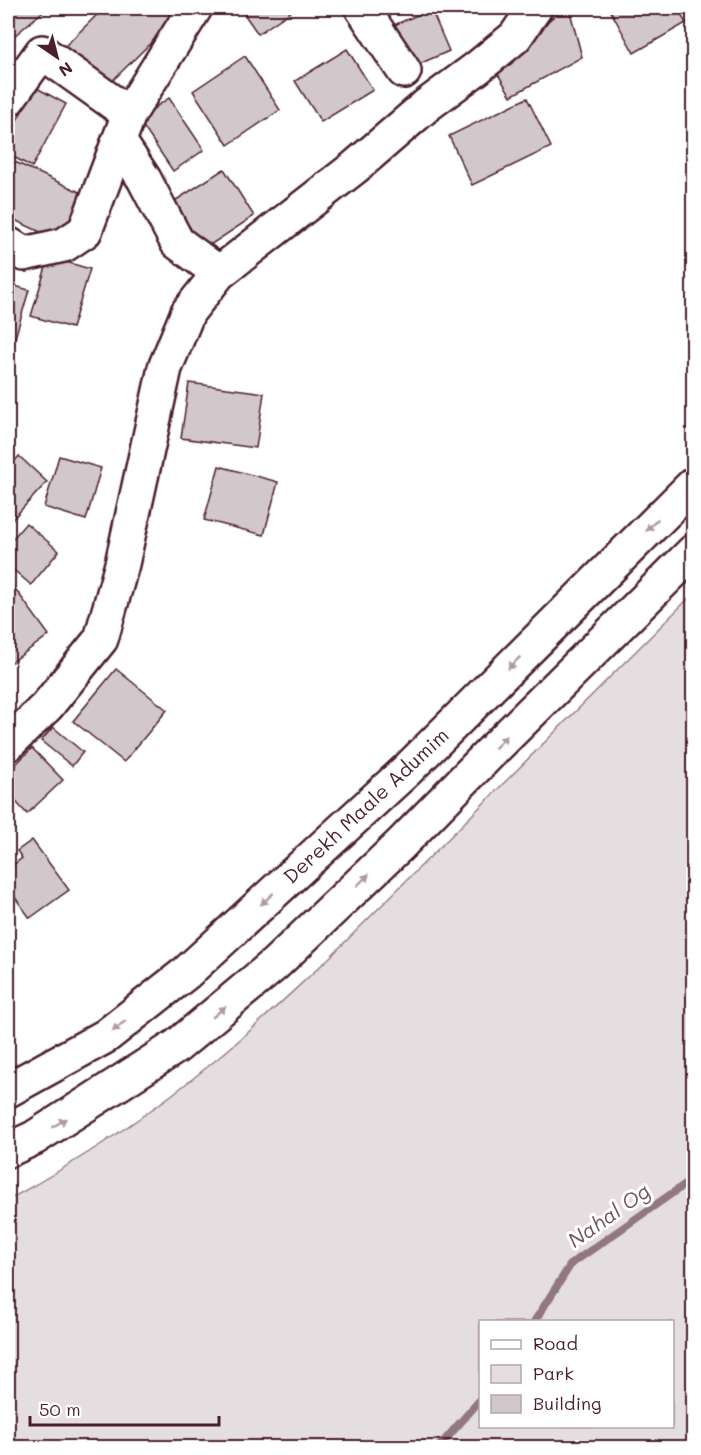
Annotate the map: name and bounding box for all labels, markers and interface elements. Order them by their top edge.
north arrow [27,27,87,87]
text: N [55,58,77,82]
one-way arrow [645,518,660,532]
one-way arrow [508,655,522,669]
street label: Derekh Maale Adumim [277,722,454,889]
one-way arrow [493,736,507,750]
one-way arrow [355,874,369,888]
one-way arrow [260,892,275,905]
one-way arrow [211,1005,227,1018]
one-way arrow [111,1019,127,1032]
one-way arrow [51,1117,67,1128]
water label: Nahal Og [562,1177,655,1253]
legend [479,1320,674,1428]
text: Road [533,1331,578,1355]
text: Park [533,1361,574,1385]
scale bar [30,1389,219,1427]
text: Building [533,1391,601,1415]
text: 50 m [39,1397,81,1421]

